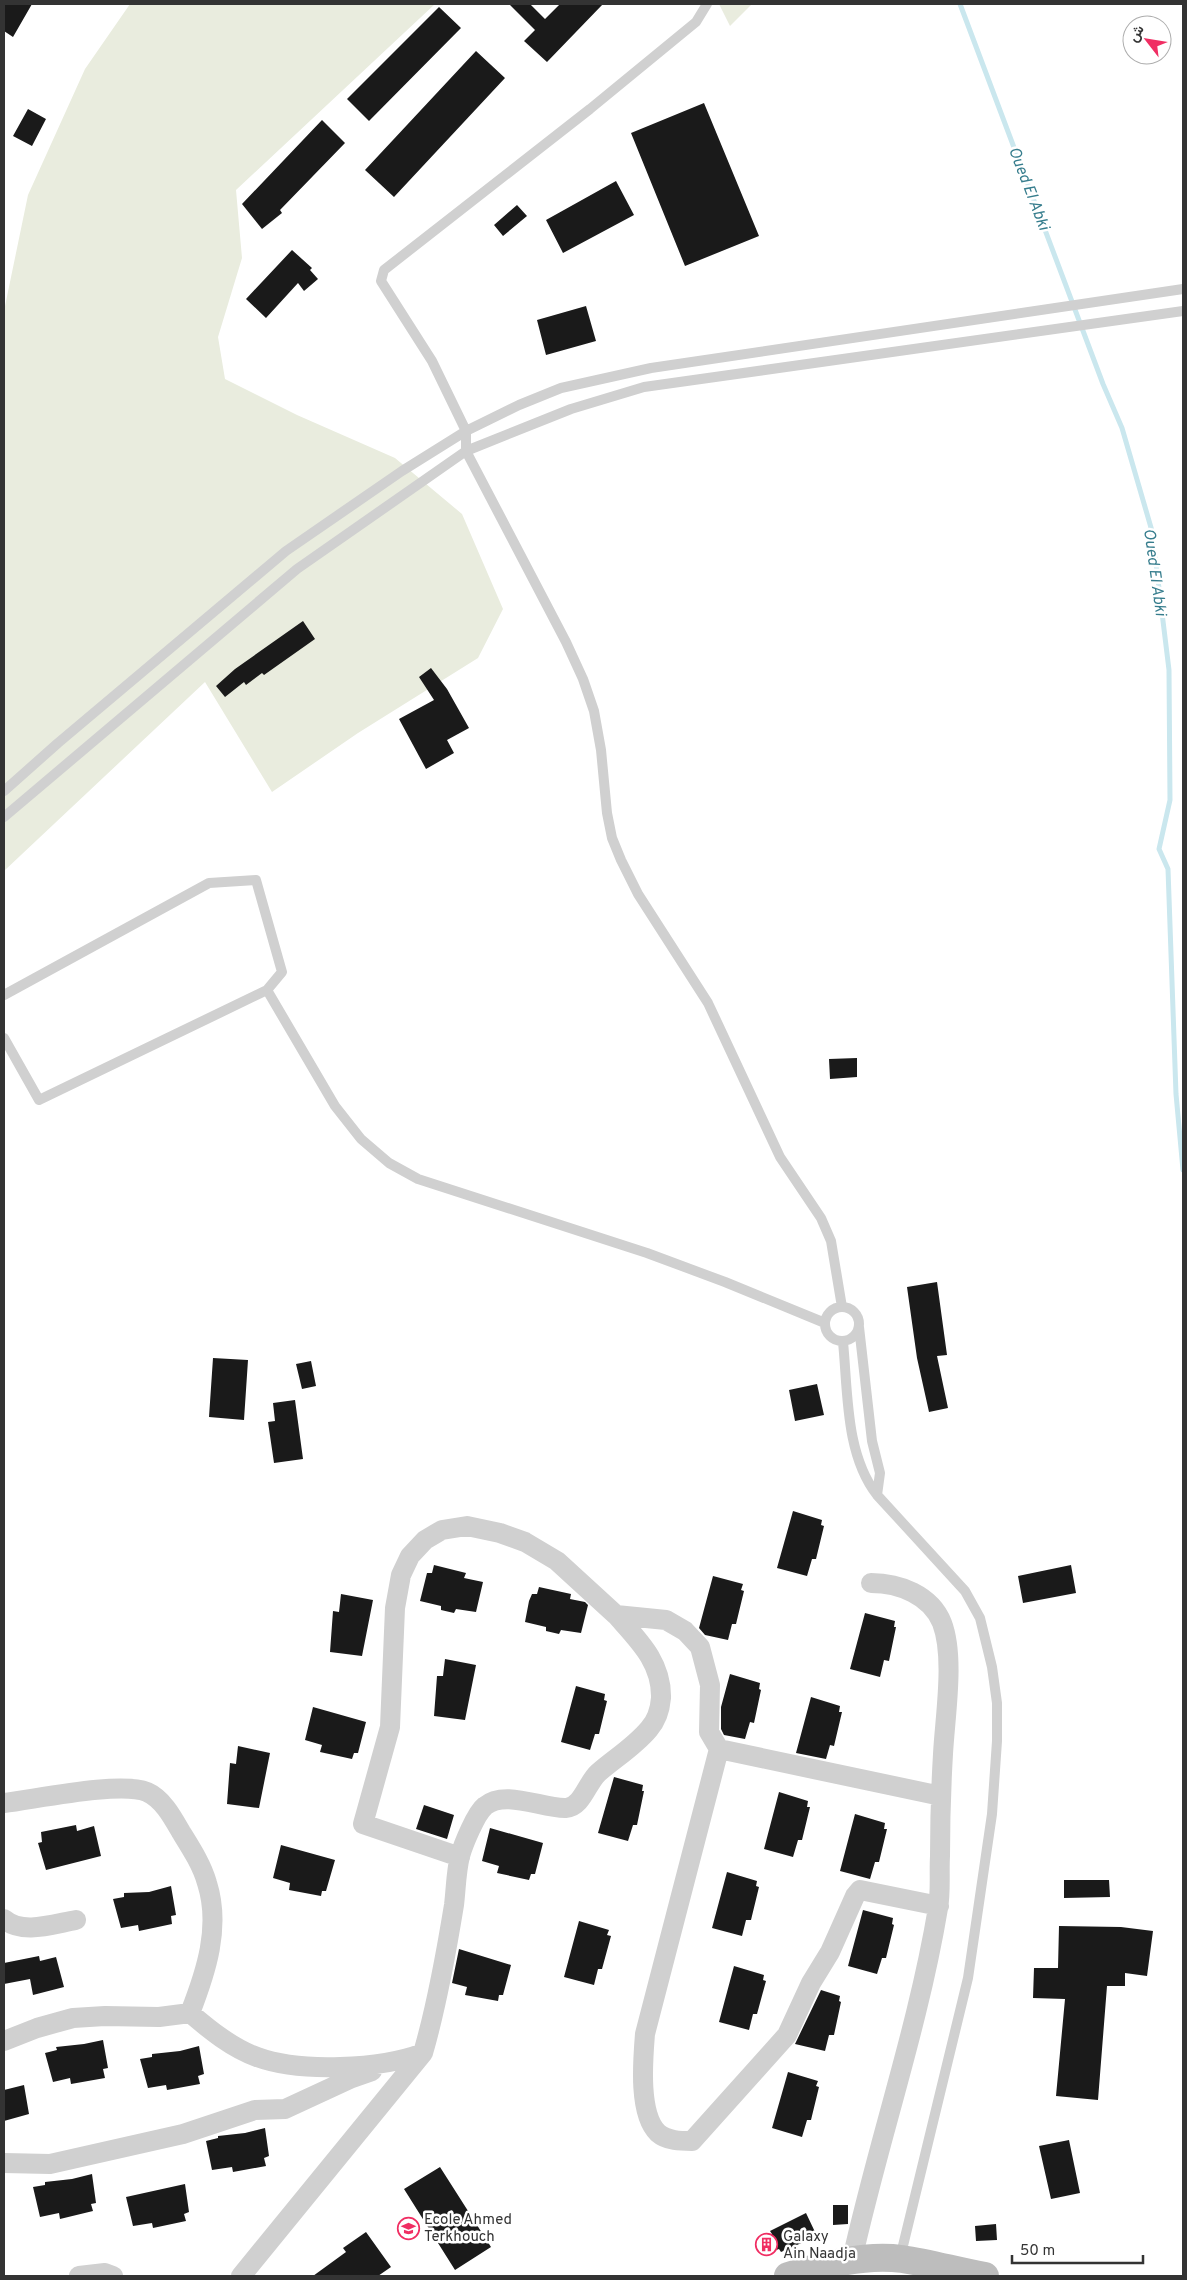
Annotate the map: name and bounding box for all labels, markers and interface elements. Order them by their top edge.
north arrow [1122,15,1172,65]
text: ش [1126,22,1149,46]
water label: Oued El Abki [1003,144,1054,234]
water label: Oued El Abki [1138,527,1170,618]
place label: Ecole Ahmed Terkhouch [424,2211,512,2247]
school or university icon: Ecole Ahmed Terkhouch [396,2216,420,2240]
place label: Galaxy Ain Naadja [783,2228,856,2264]
scale bar [1012,2232,1143,2264]
building icon: Galaxy Ain Naadja [755,2233,779,2257]
text: 50 m [1020,2242,1055,2261]

